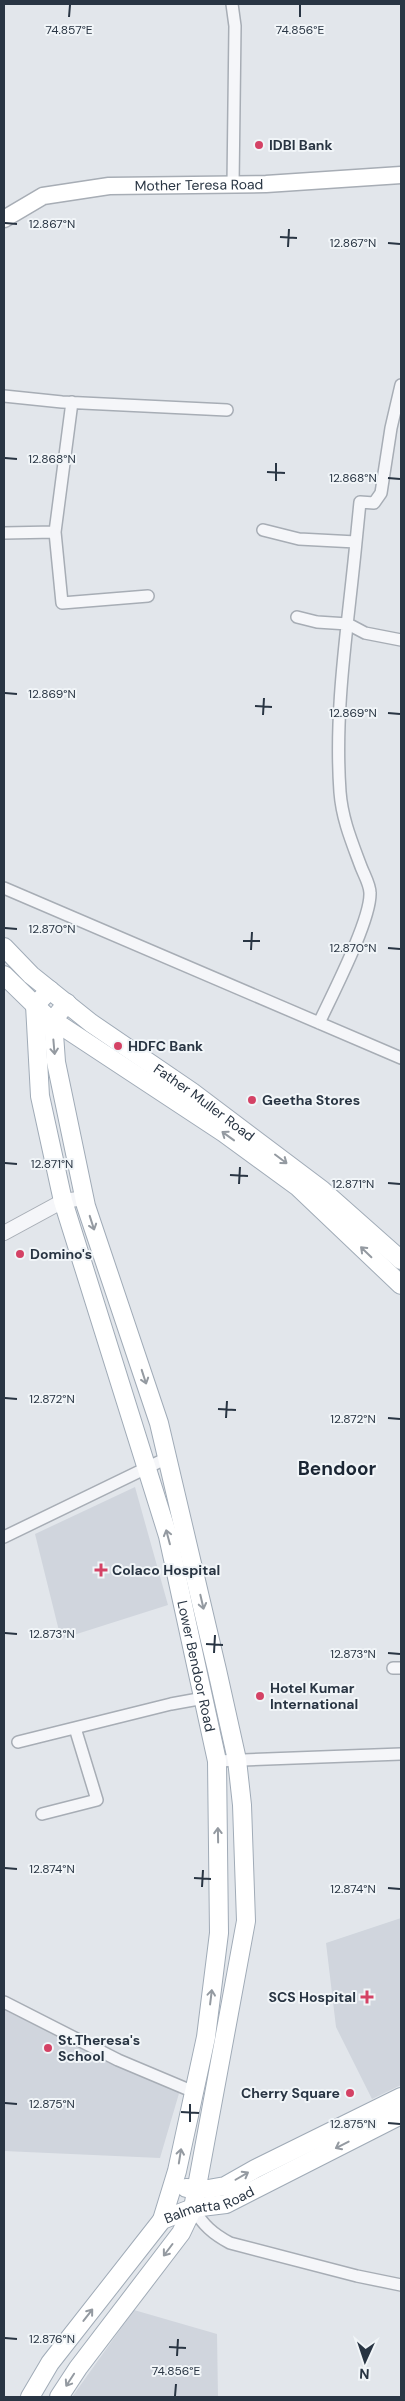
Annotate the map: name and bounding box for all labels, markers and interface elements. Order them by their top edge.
text: 74.857°E [45,22,93,38]
text: 74.856°E [276,22,324,38]
place label: IDBI Bank [269,136,333,154]
marker: IDBI Bank [253,139,265,151]
street label: Mother Teresa Road [135,175,263,195]
text: 12.867°N [29,216,75,232]
text: 12.867°N [330,235,376,251]
text: 12.868°N [28,451,76,467]
text: 12.868°N [329,470,377,486]
text: 12.869°N [28,686,76,702]
text: 12.869°N [329,705,377,721]
text: 12.870°N [29,921,75,937]
text: 12.870°N [330,940,376,956]
place label: HDFC Bank [128,1037,203,1055]
one-way arrow [50,1039,59,1055]
marker: HDFC Bank [112,1040,124,1052]
street label: Father Muller Road [150,1060,258,1145]
place label: Geetha Stores [262,1091,360,1109]
marker: Geetha Stores [246,1094,258,1106]
one-way arrow [222,1131,235,1142]
one-way arrow [274,1154,288,1164]
text: 12.871°N [31,1156,73,1172]
text: 12.871°N [332,1176,374,1192]
one-way arrow [88,1214,97,1230]
place label: Domino's [30,1245,92,1263]
one-way arrow [359,1246,372,1258]
marker: Domino's [14,1248,26,1260]
one-way arrow [139,1369,149,1385]
text: 12.872°N [29,1391,75,1407]
text: 12.872°N [330,1411,376,1427]
district label: Bendoor [298,1456,377,1481]
one-way arrow [163,1530,172,1546]
place label: Colaco Hospital [112,1561,220,1579]
marker: Colaco Hospital [94,1563,108,1577]
one-way arrow [198,1593,207,1609]
street label: Lower Bendoor Road [173,1599,219,1733]
text: 12.873°N [29,1626,75,1642]
text: 12.873°N [330,1646,376,1662]
place label: Hotel Kumar International [270,1679,358,1713]
marker: Hotel Kumar International [254,1690,266,1702]
one-way arrow [213,1827,223,1843]
text: 12.874°N [29,1861,75,1877]
text: 12.874°N [330,1881,376,1897]
place label: SCS Hospital [268,1988,356,2006]
one-way arrow [206,1989,216,2005]
marker: SCS Hospital [360,1990,374,2004]
place label: St.Theresa's School [58,2031,140,2065]
marker: St.Theresa's School [42,2042,54,2054]
place label: Cherry Square [241,2084,340,2102]
marker: Cherry Square [344,2087,356,2099]
text: 12.875°N [29,2096,75,2112]
text: 12.875°N [330,2116,376,2132]
one-way arrow [335,2141,350,2150]
one-way arrow [175,2148,185,2164]
one-way arrow [235,2171,250,2181]
street label: Balmatta Road [161,2182,257,2227]
one-way arrow [162,2243,173,2256]
one-way arrow [82,2308,93,2321]
text: 12.876°N [29,2331,75,2347]
north arrow [340,2336,390,2386]
text: 74.856°E [152,2363,200,2379]
text: N [359,2365,370,2383]
one-way arrow [65,2373,76,2387]

